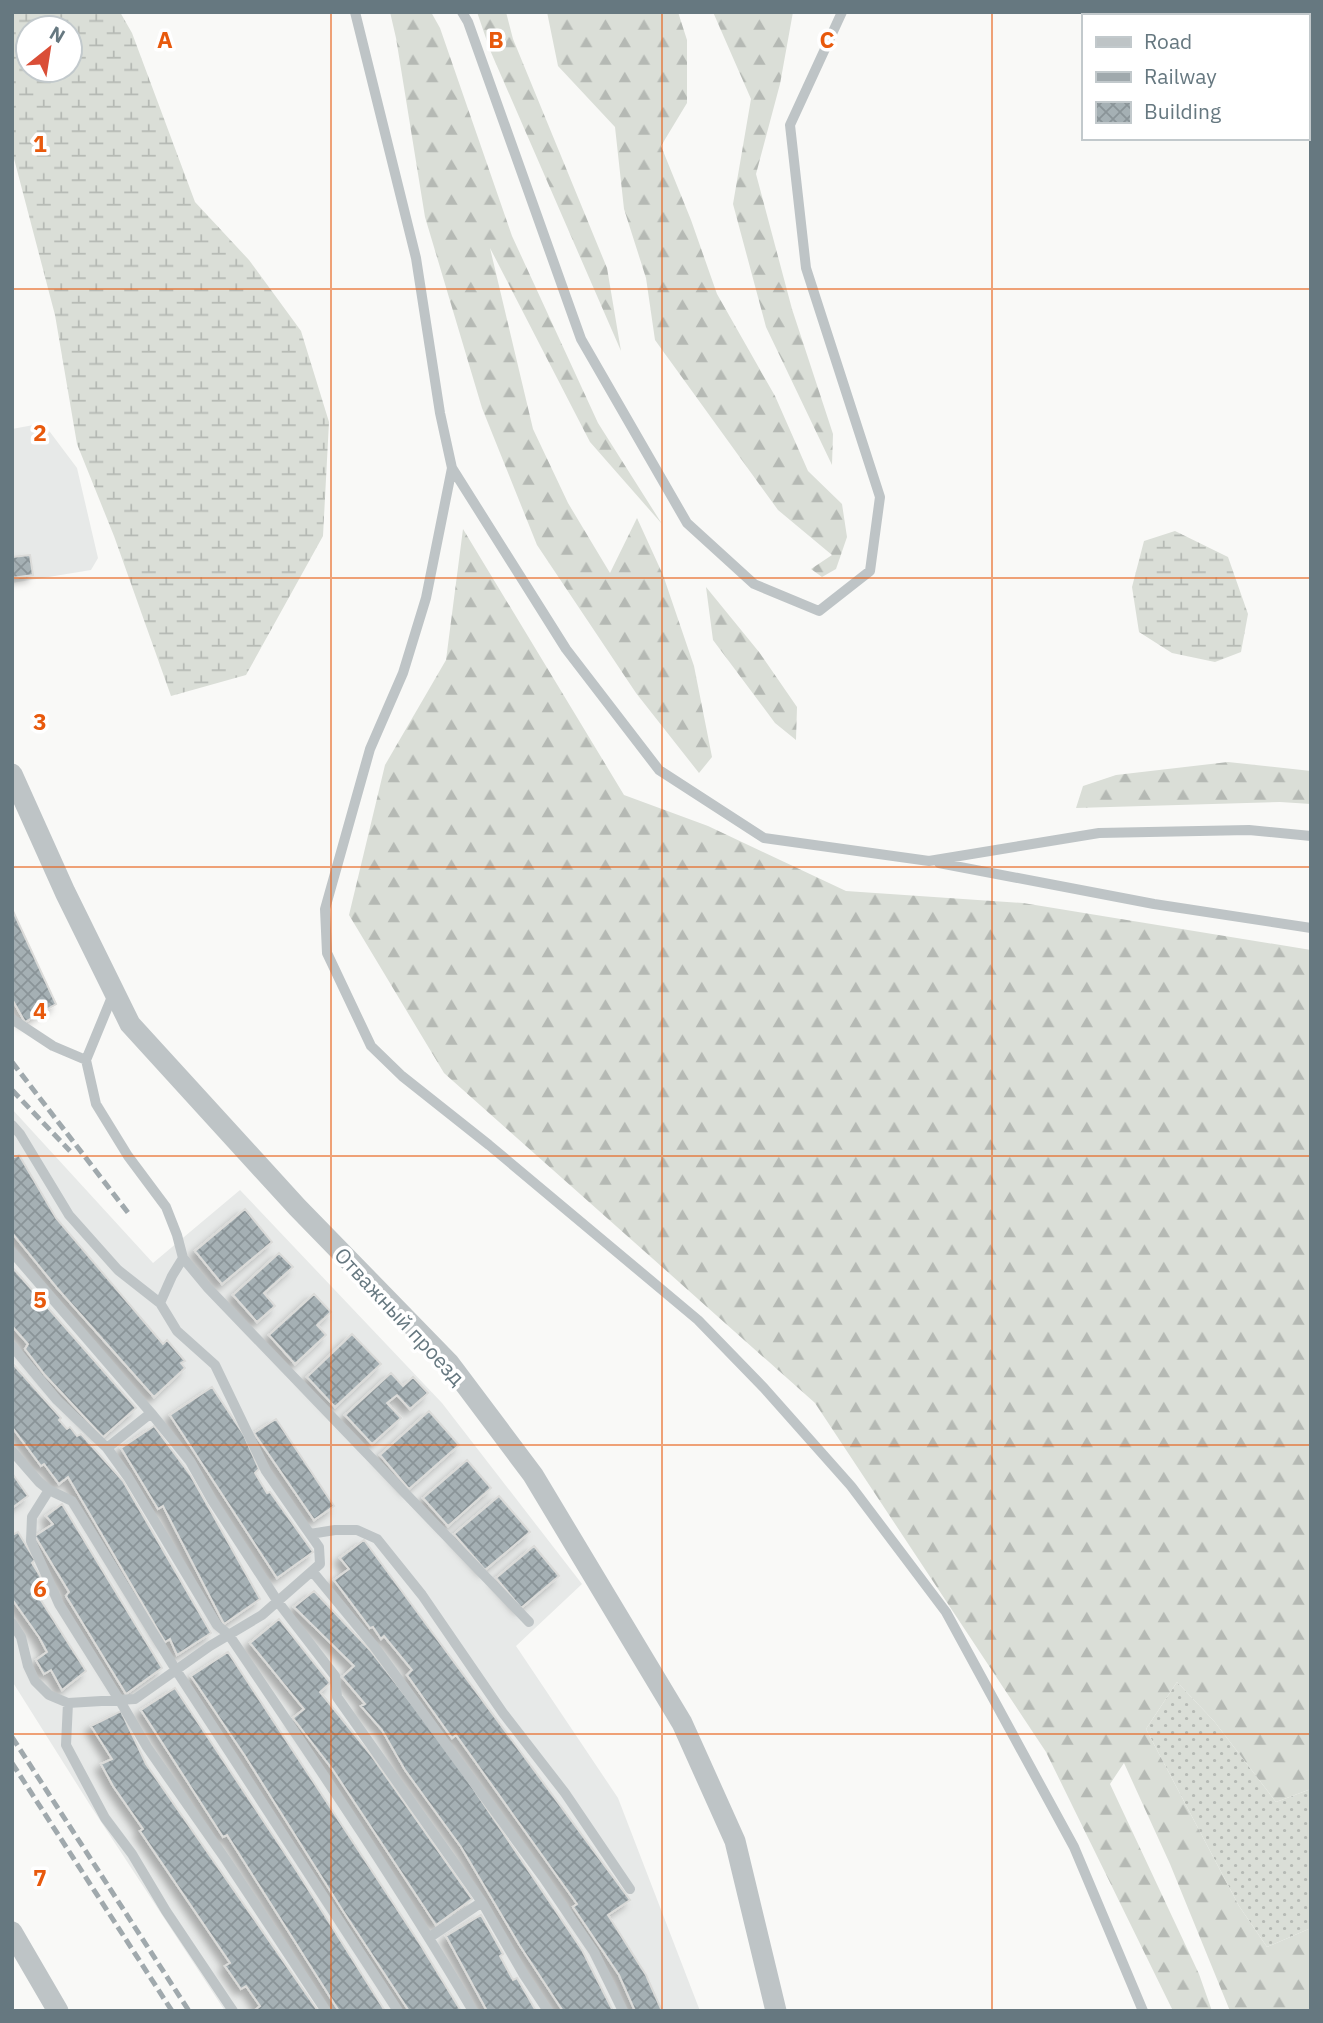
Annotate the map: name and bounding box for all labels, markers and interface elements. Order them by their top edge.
north arrow [14,14,84,84]
legend [1082,14,1309,140]
text: N [46,20,69,48]
text: A [157,24,173,54]
text: B [488,24,504,54]
text: C [820,24,835,54]
text: Road [1144,27,1192,55]
text: Railway [1144,62,1217,90]
text: Building [1144,97,1221,125]
text: 1 [33,128,47,158]
text: 2 [33,417,47,447]
text: 3 [33,706,47,736]
text: 4 [33,995,47,1025]
street label: Отважный проезд [329,1241,471,1391]
text: 5 [33,1284,47,1314]
text: 6 [33,1573,47,1603]
text: 7 [33,1862,47,1892]

